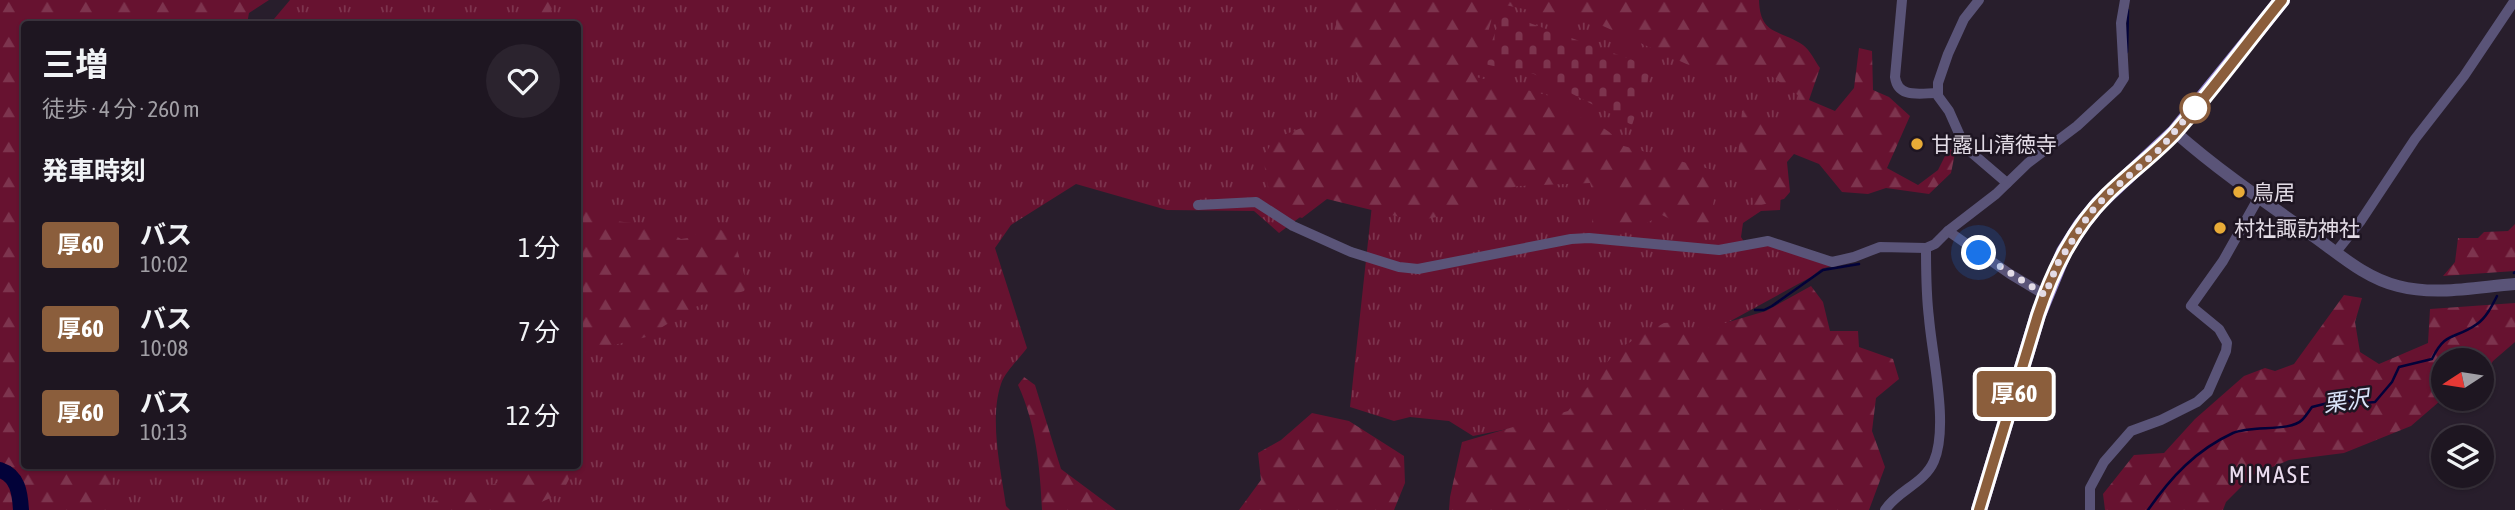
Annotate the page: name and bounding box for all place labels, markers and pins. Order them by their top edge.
unlabelled marker [2180,93,2210,123]
place label: 甘露山清徳寺 [1931,132,2057,156]
marker: 甘露山清徳寺 [1909,136,1925,152]
place label: 鳥居 [2253,180,2295,204]
marker: 鳥居 [2231,184,2247,200]
place label: 村社諏訪神社 [2234,216,2360,240]
marker: 村社諏訪神社 [2212,220,2228,236]

